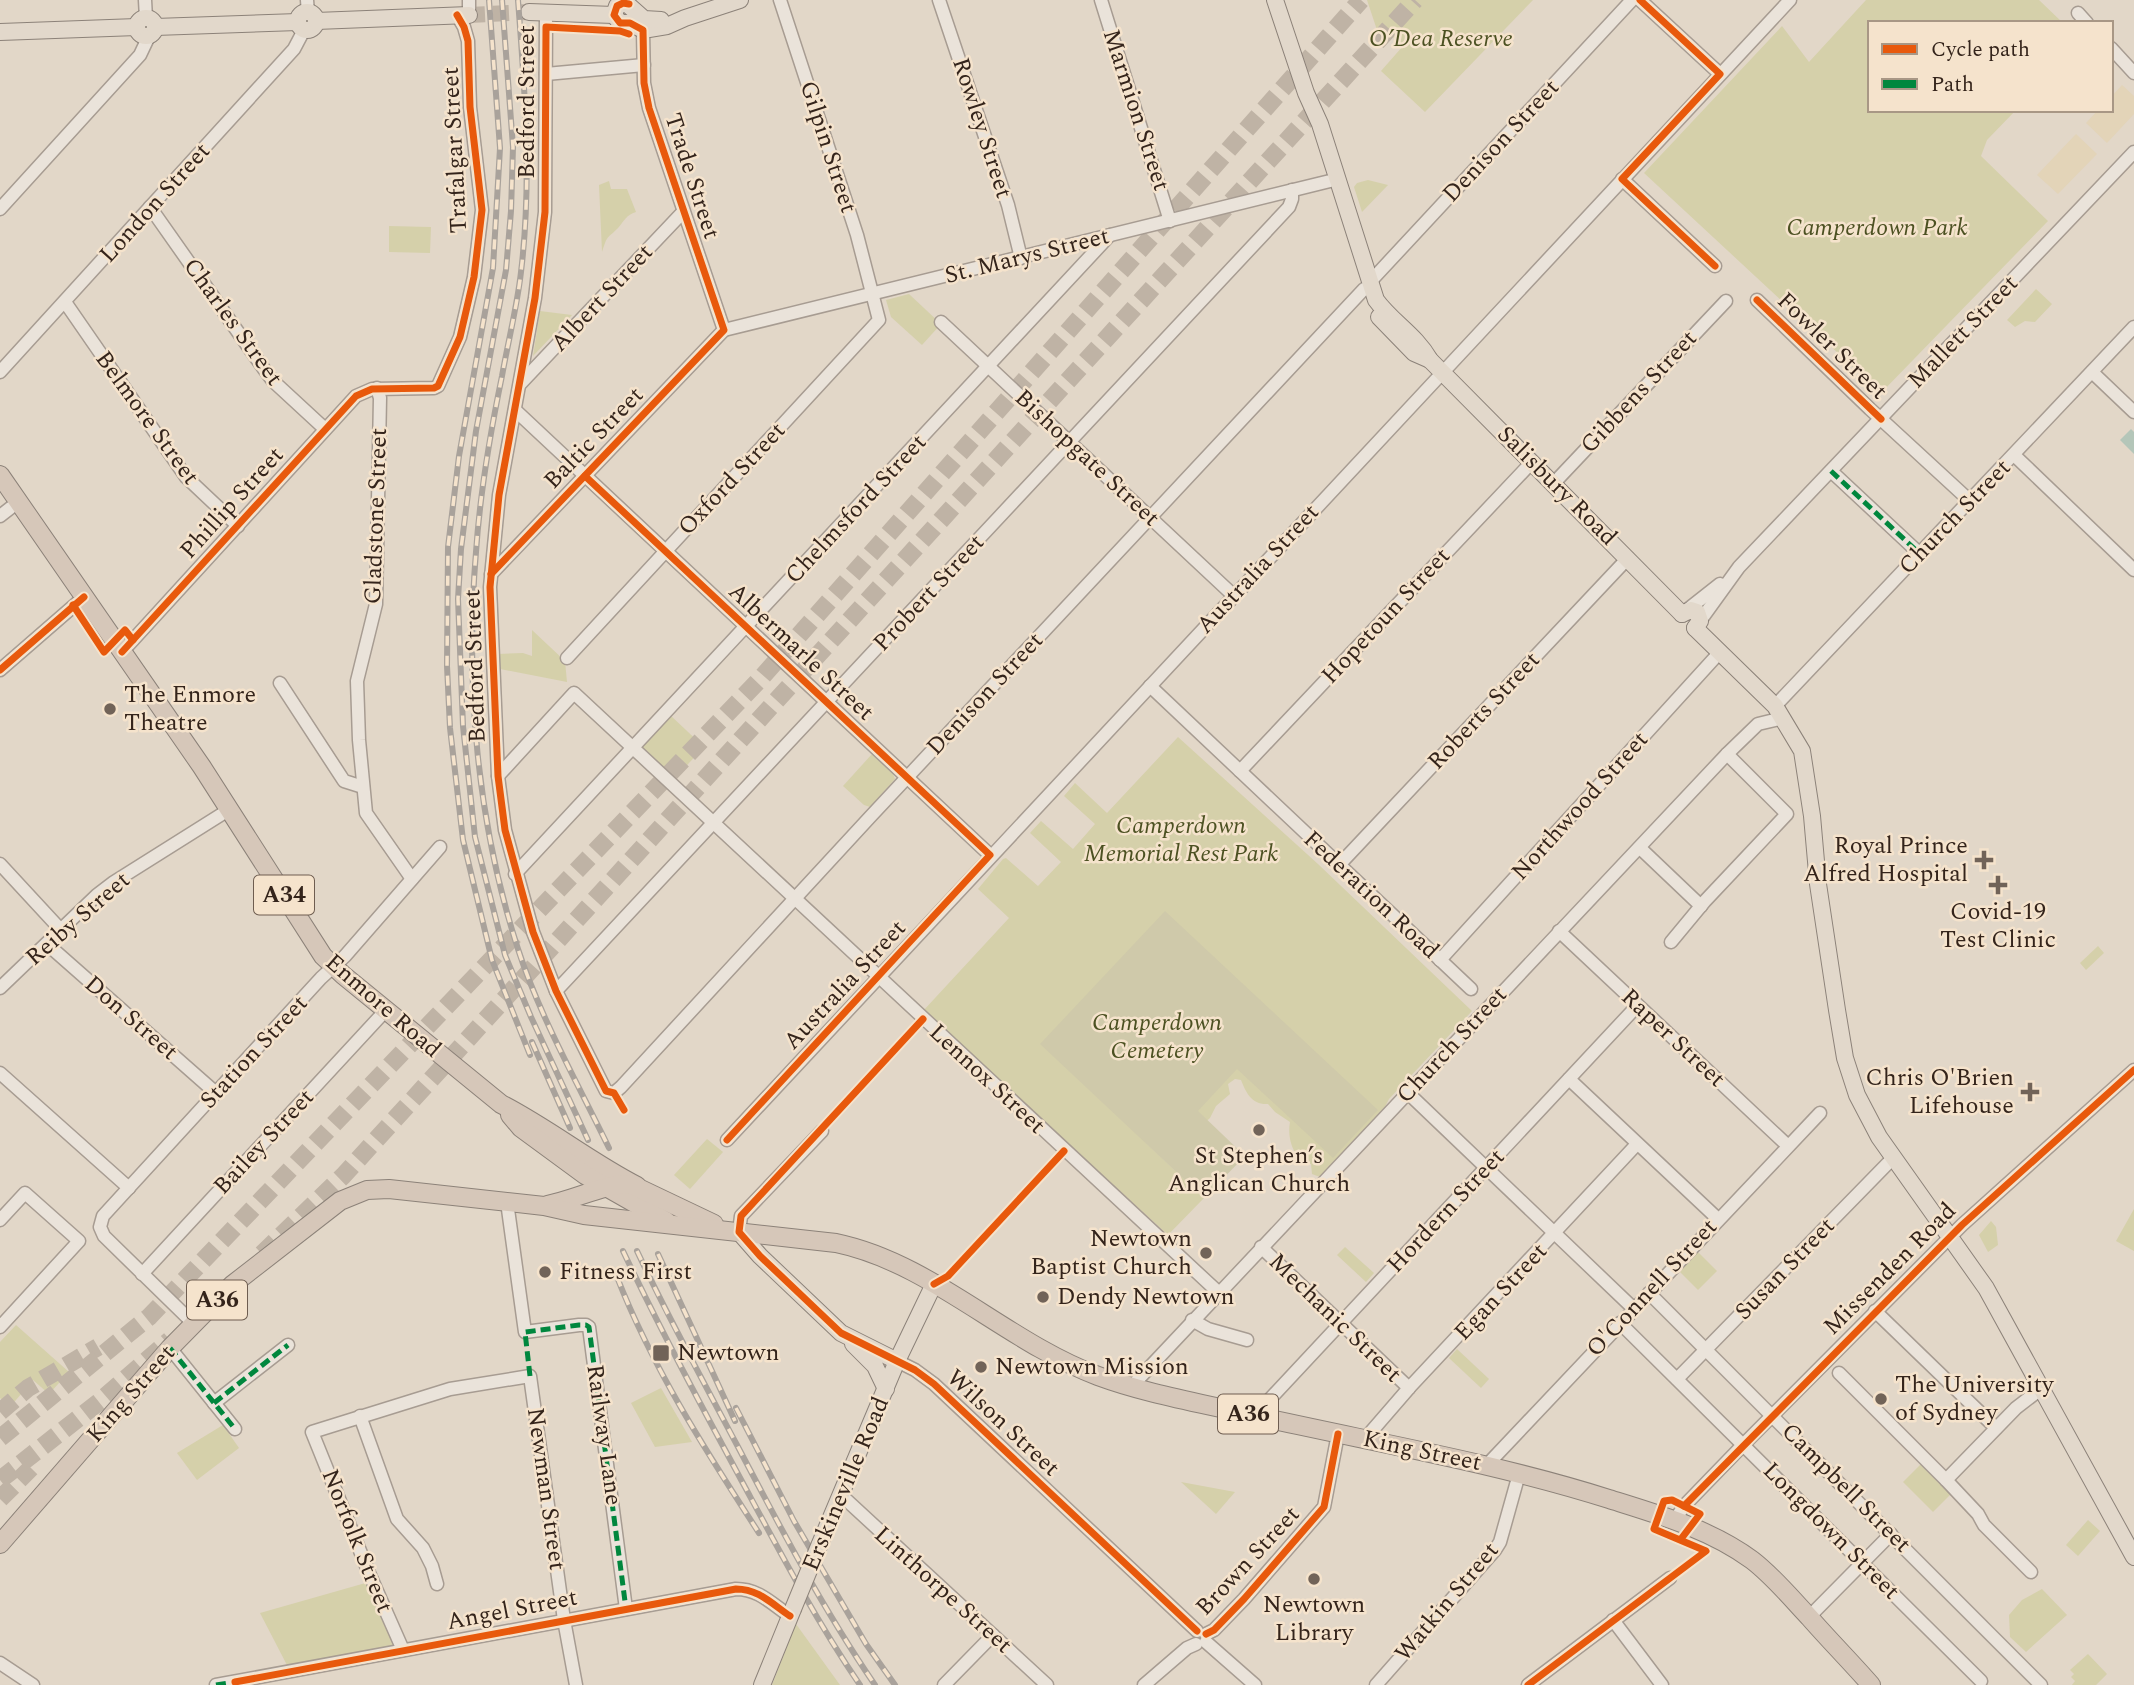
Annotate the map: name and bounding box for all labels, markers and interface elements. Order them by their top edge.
park label: O’Dea Reserve [1369,21,1513,57]
legend [1868,21,2113,112]
street label: Marmion Street [1093,24,1179,196]
street label: Bedford Street [509,25,545,179]
text: Cycle path [1931,34,2030,66]
street label: Rowley Street [942,53,1022,203]
street label: Trafalgar Street [433,66,477,234]
text: Path [1931,69,1974,101]
street label: Denison Street [1434,71,1568,211]
street label: Gilpin Street [790,76,866,218]
street label: Trade Street [655,108,729,244]
street label: London Street [91,135,219,271]
park label: Camperdown Park [1786,210,1968,246]
street label: St. Marys Street [941,218,1113,294]
street label: Albert Street [542,236,662,360]
street label: Charles Street [174,251,292,393]
street label: Mallett Street [1899,267,2027,397]
street label: Fowler Street [1768,284,1896,408]
street label: Gibbens Street [1572,322,1706,462]
street label: Belmore Street [86,343,208,493]
street label: Baltic Street [536,378,652,498]
street label: Bishopgate Street [1006,381,1168,535]
street label: Oxford Street [670,414,794,544]
street label: Salisbury Road [1489,418,1625,554]
street label: Chelmsford Street [777,426,935,592]
street label: Gladstone Street [355,427,397,605]
street label: Phillip Street [171,439,293,567]
street label: Church Street [1890,451,2020,583]
street label: Australia Street [1188,496,1328,642]
street label: Probert Street [865,526,993,660]
street label: Hopetoun Street [1313,540,1459,692]
street label: Albermarle Street [720,574,882,730]
street label: Bedford Street [454,588,496,744]
street label: Denison Street [918,624,1052,764]
street label: Roberts Street [1419,643,1549,779]
place label: The Enmore Theatre [124,677,256,741]
marker: The Enmore Theatre [102,701,118,717]
street label: Northwood Street [1503,723,1657,889]
park label: Camperdown Memorial Rest Park [1084,808,1278,872]
street label: Federation Road [1295,822,1447,968]
place label: Royal Prince Alfred Hospital [1803,828,1968,892]
marker: Royal Prince Alfred Hospital [1974,850,1994,870]
street label: Reiby Street [18,863,138,975]
marker: Covid-19 Test Clinic [1988,875,2008,895]
road number: A34 [254,876,314,914]
place label: Covid-19 Test Clinic [1940,894,2056,958]
street label: Australia Street [775,912,915,1058]
street label: Enmore Road [317,945,449,1067]
street label: Don Street [76,967,186,1069]
street label: Church Street [1388,978,1516,1112]
street label: Raper Street [1613,980,1733,1096]
street label: Station Street [191,987,317,1117]
park label: Camperdown Cemetery [1092,1005,1222,1069]
street label: Lennox Street [920,1015,1054,1143]
place label: Chris O'Brien Lifehouse [1865,1060,2014,1124]
street label: Bailey Street [205,1081,323,1203]
marker: Chris O'Brien Lifehouse [2020,1082,2040,1102]
marker: St Stephen’s Anglican Church [1251,1122,1267,1138]
place label: St Stephen’s Anglican Church [1168,1138,1350,1202]
street label: Hordern Street [1378,1140,1514,1282]
street label: Missenden Road [1815,1194,1965,1344]
street label: Susan Street [1726,1209,1844,1329]
street label: O'Connell Street [1578,1210,1726,1366]
place label: Newtown Baptist Church [1030,1221,1192,1285]
street label: Egan Street [1446,1235,1556,1349]
marker: Newtown Baptist Church [1198,1245,1214,1261]
street label: Mechanic Street [1260,1245,1410,1391]
place label: Fitness First [559,1254,692,1290]
marker: Fitness First [537,1264,553,1280]
place label: Dendy Newtown [1057,1279,1235,1315]
road number: A36 [187,1280,247,1320]
marker: Dendy Newtown [1035,1289,1051,1305]
place label: Newtown [677,1335,779,1371]
street label: King Street [78,1337,184,1451]
marker: Newtown [651,1343,671,1363]
place label: Newtown Mission [995,1349,1189,1385]
marker: Newtown Mission [973,1359,989,1375]
street label: Wilson Street [938,1361,1068,1485]
street label: Railway Lane [576,1362,632,1508]
place label: The University of Sydney [1895,1367,2055,1431]
street label: Erskineville Road [793,1391,899,1577]
marker: The University of Sydney [1873,1391,1889,1407]
road number: A36 [1218,1394,1278,1434]
street label: Newman Street [517,1405,575,1573]
street label: Campbell Street [1773,1415,1919,1561]
street label: King Street [1359,1421,1485,1481]
street label: Longdown Street [1754,1454,1908,1608]
street label: Norfolk Street [312,1464,402,1618]
street label: Brown Street [1187,1498,1309,1624]
street label: Linthorpe Street [866,1518,1020,1662]
street label: Watkin Street [1386,1534,1508,1670]
marker: Newtown Library [1306,1571,1322,1587]
street label: Angel Street [444,1580,580,1640]
place label: Newtown Library [1263,1587,1365,1651]

